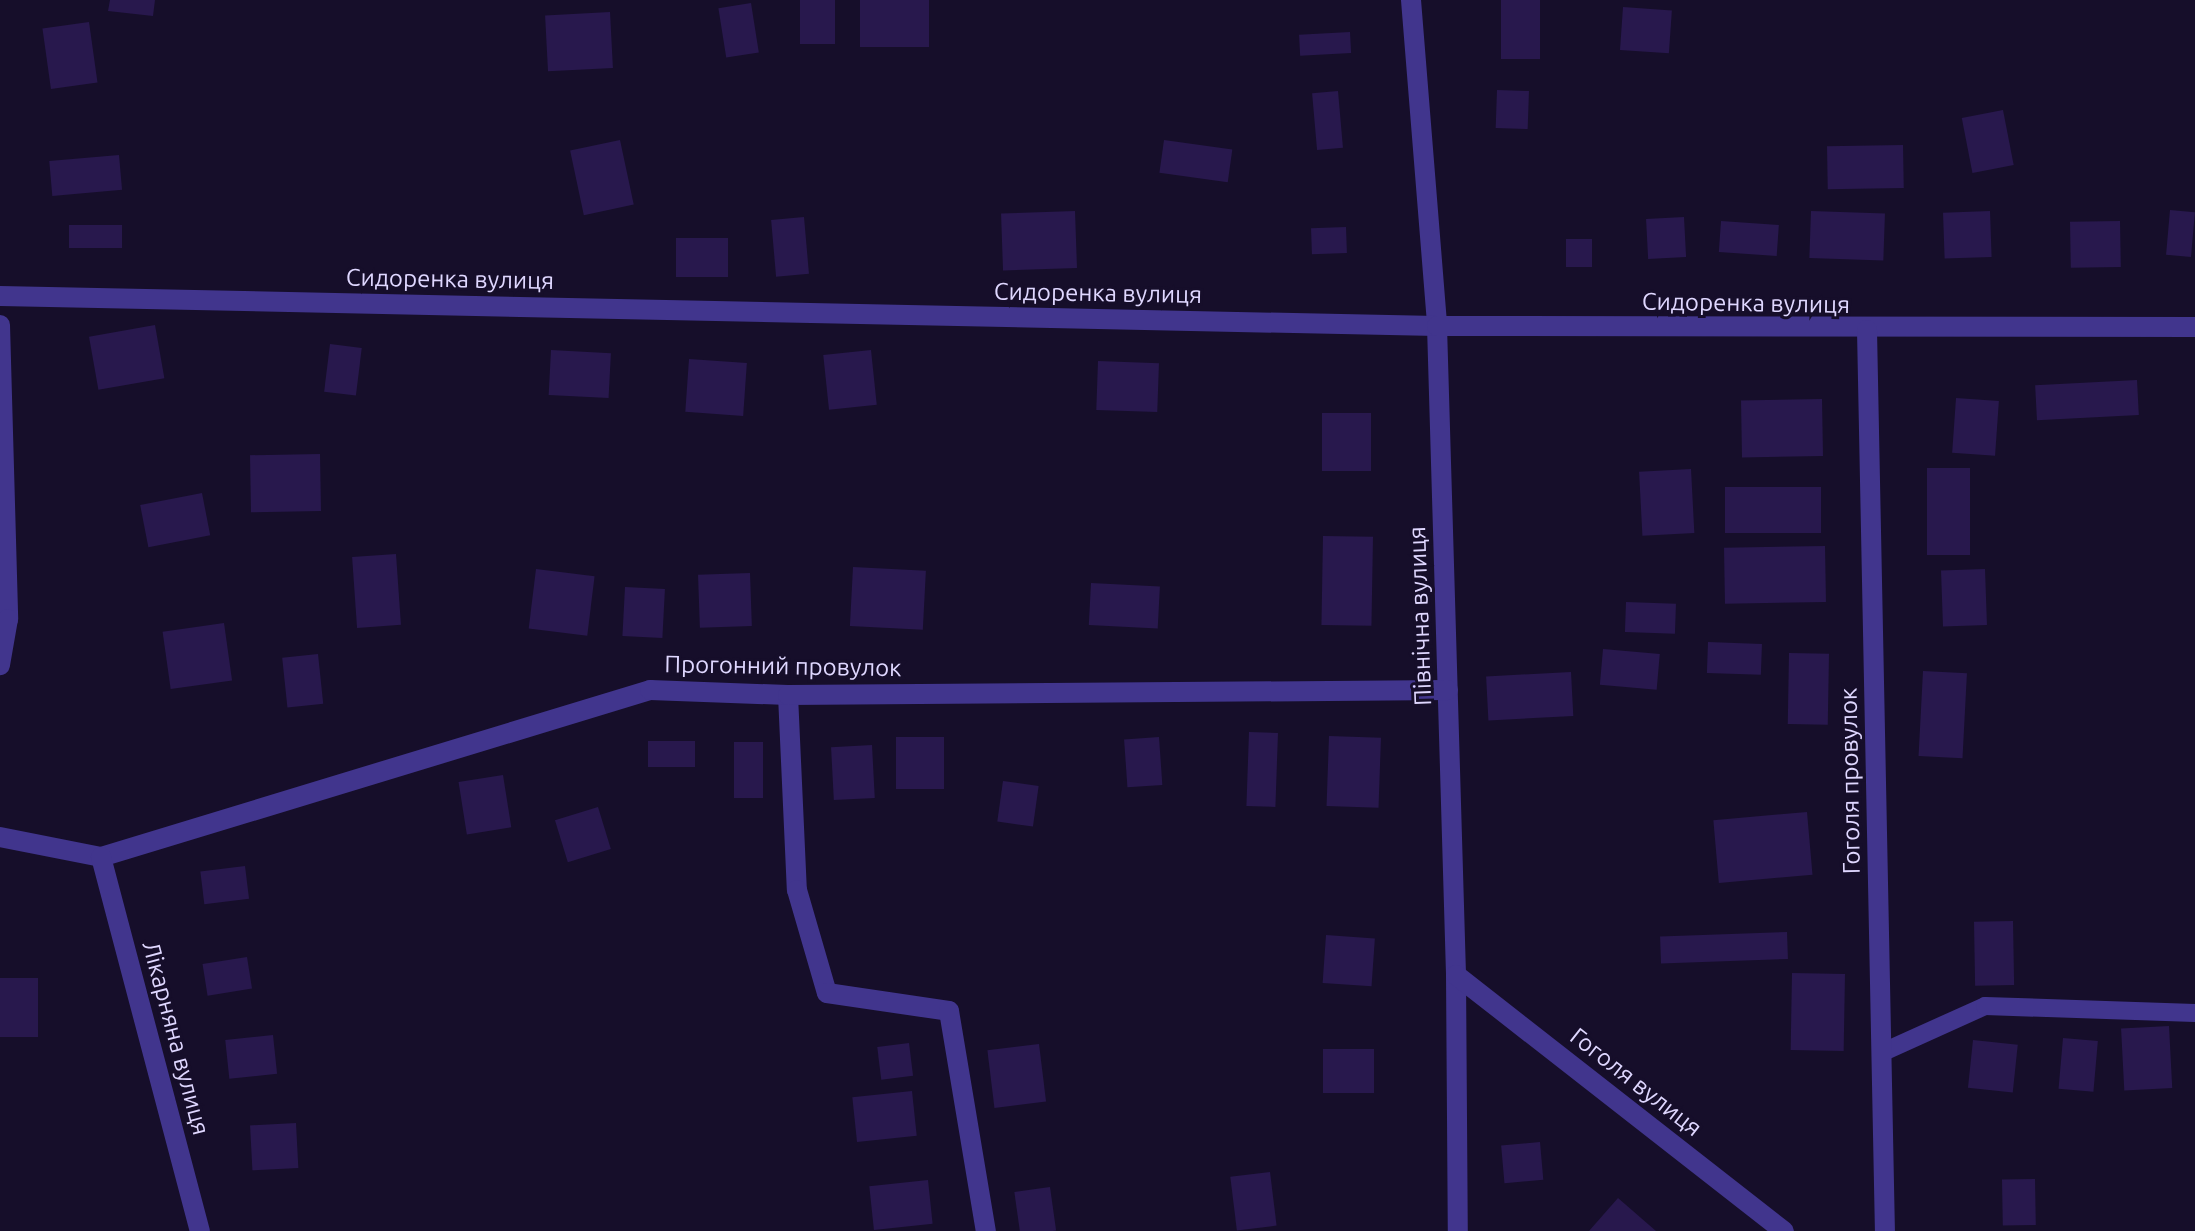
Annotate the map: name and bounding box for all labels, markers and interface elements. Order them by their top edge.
street label: Сидоренка вулиця [346,263,554,295]
street label: Сидоренка вулиця [994,277,1202,309]
street label: Сидоренка вулиця [1642,287,1850,319]
street label: Північна вулиця [1402,526,1438,706]
street label: Прогонний провулок [664,650,902,682]
street label: Гоголя провулок [1834,688,1866,874]
street label: Лікарняна вулиця [136,938,216,1138]
street label: Гоголя вулиця [1564,1022,1708,1142]

